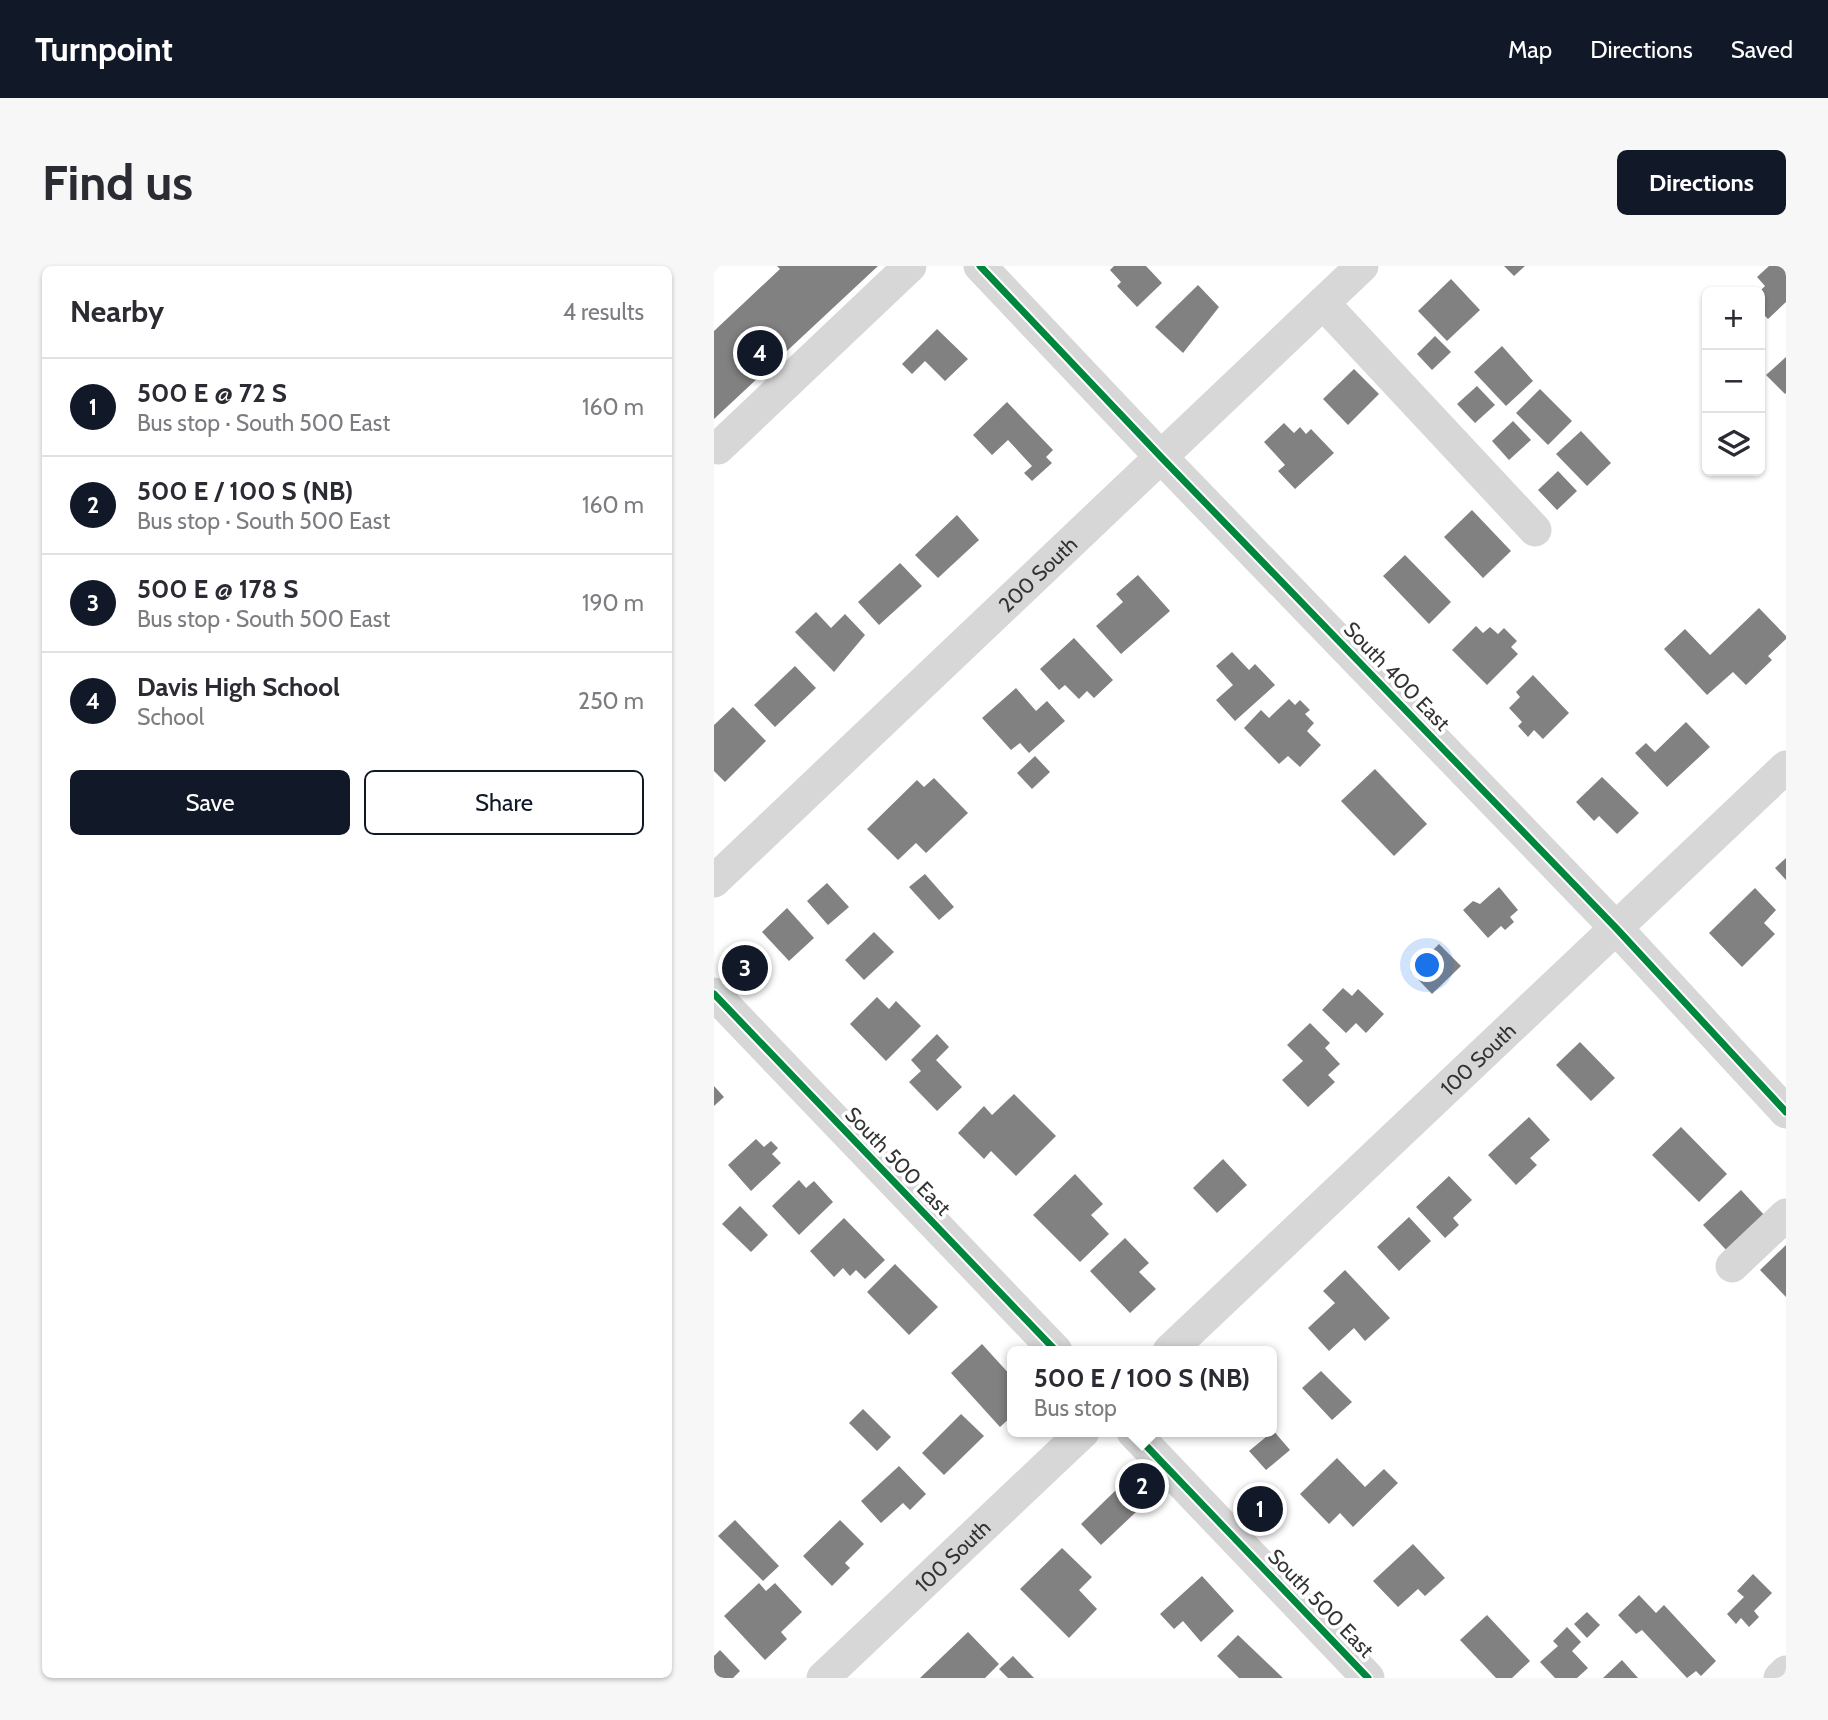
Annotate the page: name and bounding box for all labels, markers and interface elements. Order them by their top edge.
text: Turnpoint [35,29,173,69]
text: Map [1508,35,1552,64]
text: Directions [1590,35,1693,64]
text: Saved [1731,35,1793,64]
button: Directions [1617,150,1786,215]
text: Find us [42,153,193,212]
map controls [1702,287,1765,476]
button: + [1702,287,1765,350]
text: Nearby [70,293,164,330]
text: 4 results [563,298,644,326]
pin: 4 [737,327,783,379]
button: − [1702,350,1765,413]
text: 500 E @ 72 S [137,377,287,409]
text: 1 [89,393,97,421]
text: 160 m [582,393,644,421]
text: Bus stop · South 500 East [137,409,390,437]
button: layers [1702,413,1765,476]
text: 500 E / 100 S (NB) [137,475,353,507]
text: 2 [87,491,99,519]
text: 160 m [582,491,644,519]
text: Bus stop · South 500 East [137,507,390,535]
street label: 200 South [993,531,1082,617]
text: 500 E @ 178 S [137,573,298,605]
text: 3 [87,589,99,617]
text: 190 m [582,589,644,617]
text: Bus stop · South 500 East [137,605,390,633]
street label: South 400 East [1339,616,1455,736]
text: Davis High School [137,671,340,703]
text: 4 [86,687,100,715]
text: 250 m [578,687,644,715]
text: School [137,703,204,731]
button: Save [70,770,350,835]
button: Share [364,770,644,835]
pin: 3 [722,942,768,994]
your location [1410,948,1444,982]
street label: 100 South [1435,1017,1520,1100]
street label: South 500 East [840,1102,956,1220]
popup [1007,1346,1277,1437]
text: 500 E / 100 S (NB) [1034,1362,1250,1394]
text: Bus stop [1034,1394,1117,1422]
pin: 2 [1119,1460,1165,1512]
pin: 1 [1237,1483,1283,1535]
street label: 100 South [909,1514,995,1597]
street label: South 500 East [1263,1544,1379,1662]

